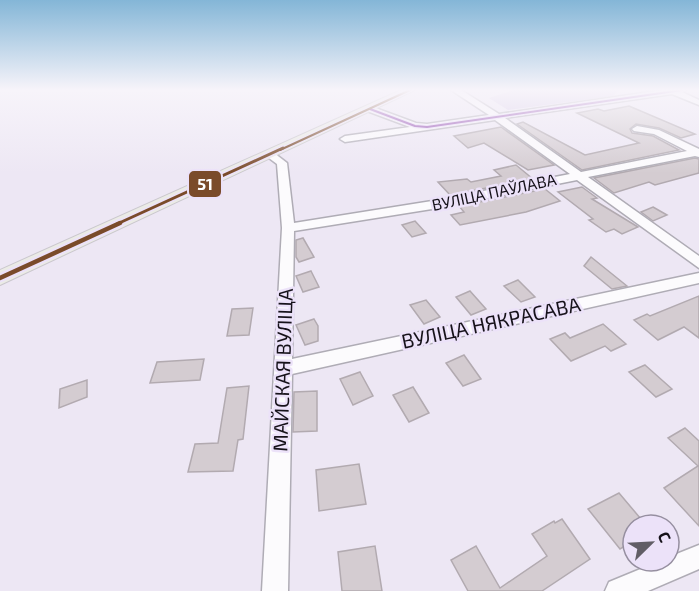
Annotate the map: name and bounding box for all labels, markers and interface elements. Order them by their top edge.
street label: ВУЛІЦА ПАЎЛАВА [430,169,558,214]
line badge: 51 [188,170,222,198]
text: 51 [197,174,213,193]
street label: МАЙСКАЯ ВУЛІЦА [267,287,297,452]
street label: ВУЛІЦА НЯКРАСАВА [399,291,583,353]
north arrow [621,513,681,573]
text: С [655,529,676,545]

